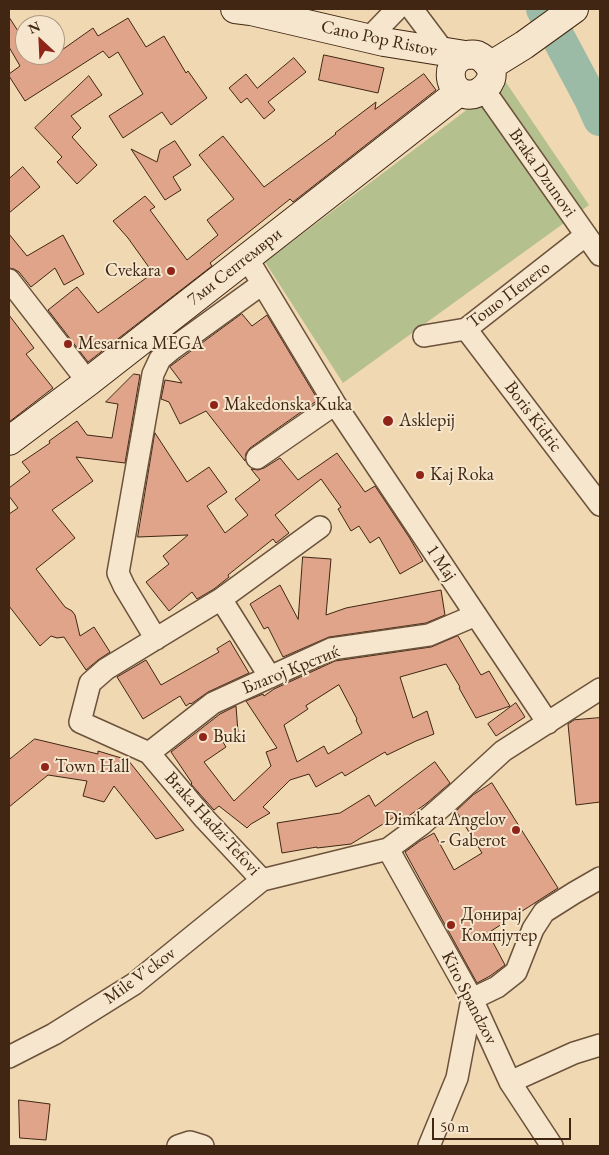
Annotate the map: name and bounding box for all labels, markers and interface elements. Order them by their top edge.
north arrow [15,15,65,65]
street label: Cano Pop Ristov [319,16,439,62]
text: N [25,17,43,38]
street label: Braka Dzunovi [504,125,580,221]
street label: 7ми Септември [183,223,287,311]
street label: Тошо Пепето [463,257,555,333]
place label: Cvekara [105,260,161,282]
marker: Cvekara [165,265,177,277]
place label: Mesarnica MEGA [78,333,204,355]
marker: Mesarnica MEGA [62,338,74,350]
street label: Boris Kidric [499,377,567,457]
place label: Makedonska Kuka [224,394,352,416]
marker: Makedonska Kuka [208,399,220,411]
place label: Asklepij [399,410,455,432]
marker: Asklepij [381,414,395,428]
place label: Kaj Roka [430,464,494,486]
marker: Kaj Roka [414,469,426,481]
street label: 1 Maj [421,541,461,585]
street label: Благој Крстиќ [239,641,343,699]
place label: Buki [213,726,246,748]
marker: Buki [197,731,209,743]
place label: Town Hall [55,756,130,778]
marker: Town Hall [39,761,51,773]
street label: Braka Hadzi-Tefovi [160,768,264,880]
place label: Dimkata Angelov - Gaberot [384,809,506,852]
marker: Dimkata Angelov - Gaberot [510,824,522,836]
place label: Донирај Компјутер [461,904,537,946]
marker: Донирај Компјутер [445,919,457,931]
street label: Mile V'ckov [100,943,180,1009]
street label: Kiro Spandzov [436,948,502,1048]
scale bar [434,1108,573,1140]
text: 50 m [440,1117,469,1136]

